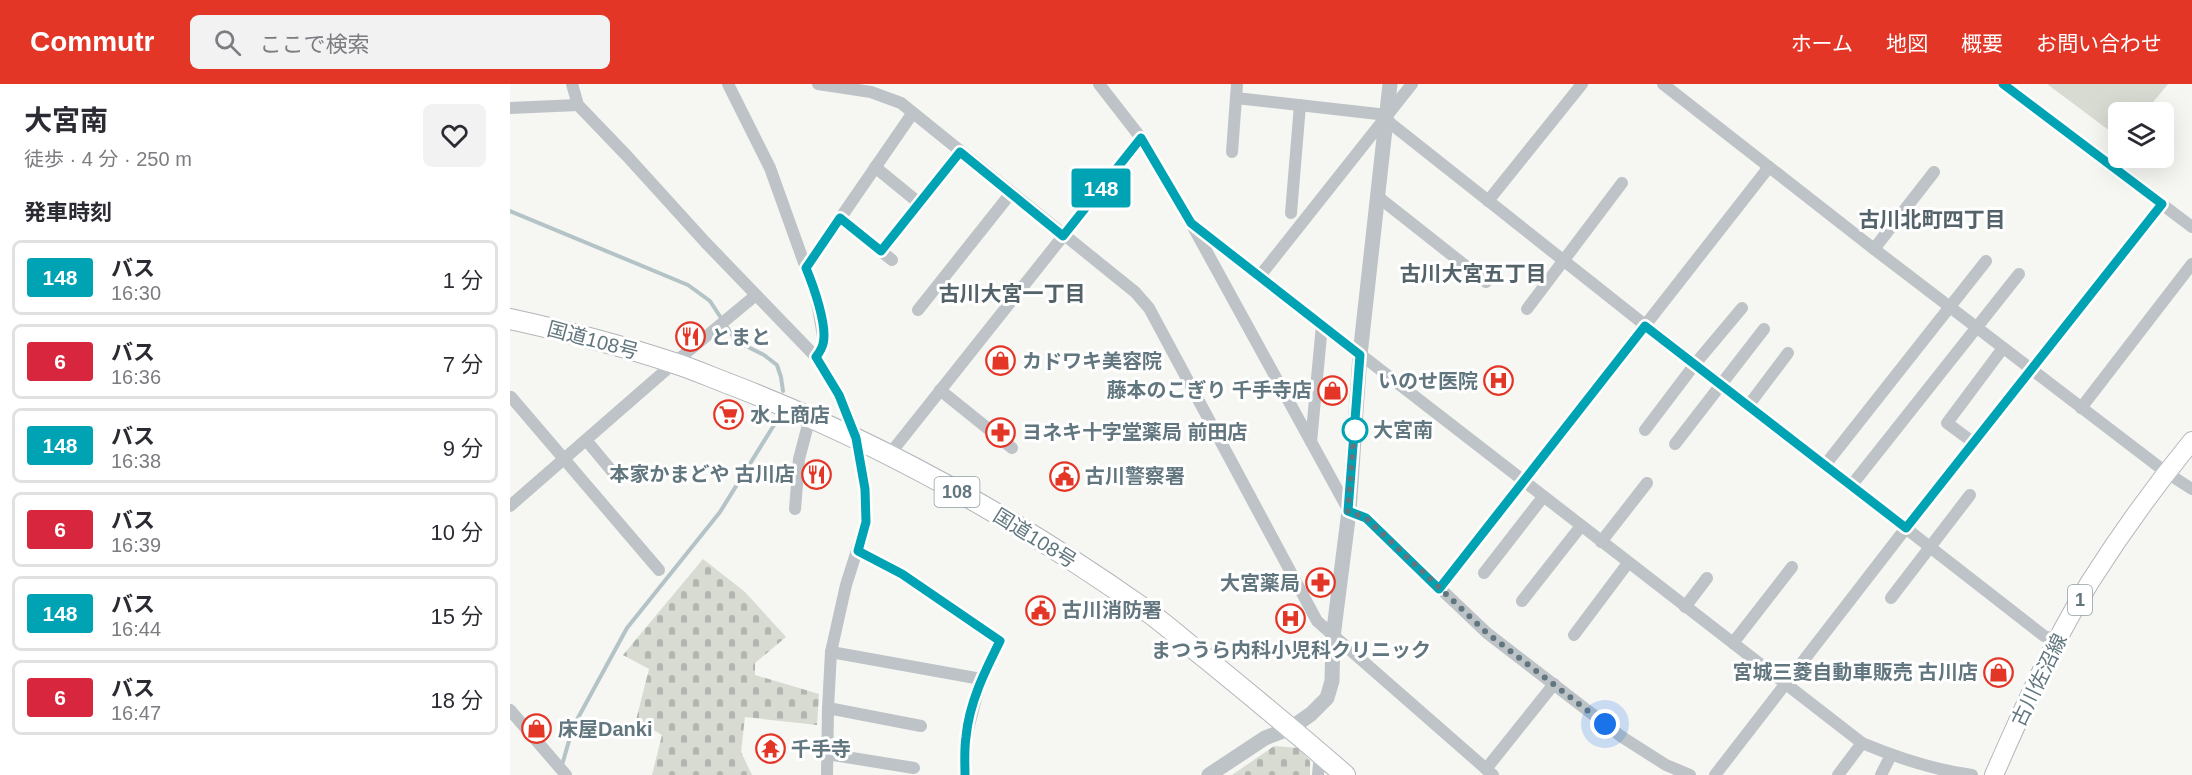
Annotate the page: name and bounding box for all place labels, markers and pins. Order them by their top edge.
restaurant icon: とまと [674,321,706,353]
place label: とまと [711,326,771,348]
shop icon: カドワキ美容院 [985,345,1017,377]
place label: カドワキ美容院 [1022,350,1162,372]
hospital icon: いのせ医院 [1483,365,1515,397]
place label: いのせ医院 [1378,370,1478,392]
shop icon: 藤本のこぎり 千手寺店 [1317,374,1349,406]
place label: 藤本のこぎり 千手寺店 [1106,379,1312,401]
supermarket icon: 水上商店 [713,399,745,431]
place label: 水上商店 [750,404,830,426]
pharmacy icon: ヨネキ十字堂薬局 前田店 [985,416,1017,448]
marker: 大宮南 [1342,417,1368,443]
place label: 大宮南 [1373,419,1433,441]
place label: ヨネキ十字堂薬局 前田店 [1022,421,1248,443]
restaurant icon: 本家かまどや 古川店 [800,458,832,490]
public building icon: 古川警察署 [1048,460,1080,492]
place label: 本家かまどや 古川店 [609,463,795,485]
place label: 古川警察署 [1085,465,1185,487]
pharmacy icon: 大宮薬局 [1305,567,1337,599]
place label: 大宮薬局 [1220,572,1300,594]
public building icon: 古川消防署 [1025,594,1057,626]
place label: 古川消防署 [1062,599,1162,621]
hospital icon: まつうら内科小児科クリニック [1275,603,1307,635]
place label: まつうら内科小児科クリニック [1151,639,1431,661]
shop icon: 宮城三菱自動車販売 古川店 [1983,656,2015,688]
place label: 宮城三菱自動車販売 古川店 [1732,661,1978,683]
shop icon: 床屋Danki [521,713,553,745]
place label: 床屋Danki [558,718,652,740]
temple icon: 千手寺 [754,733,786,765]
place label: 千手寺 [791,738,851,760]

